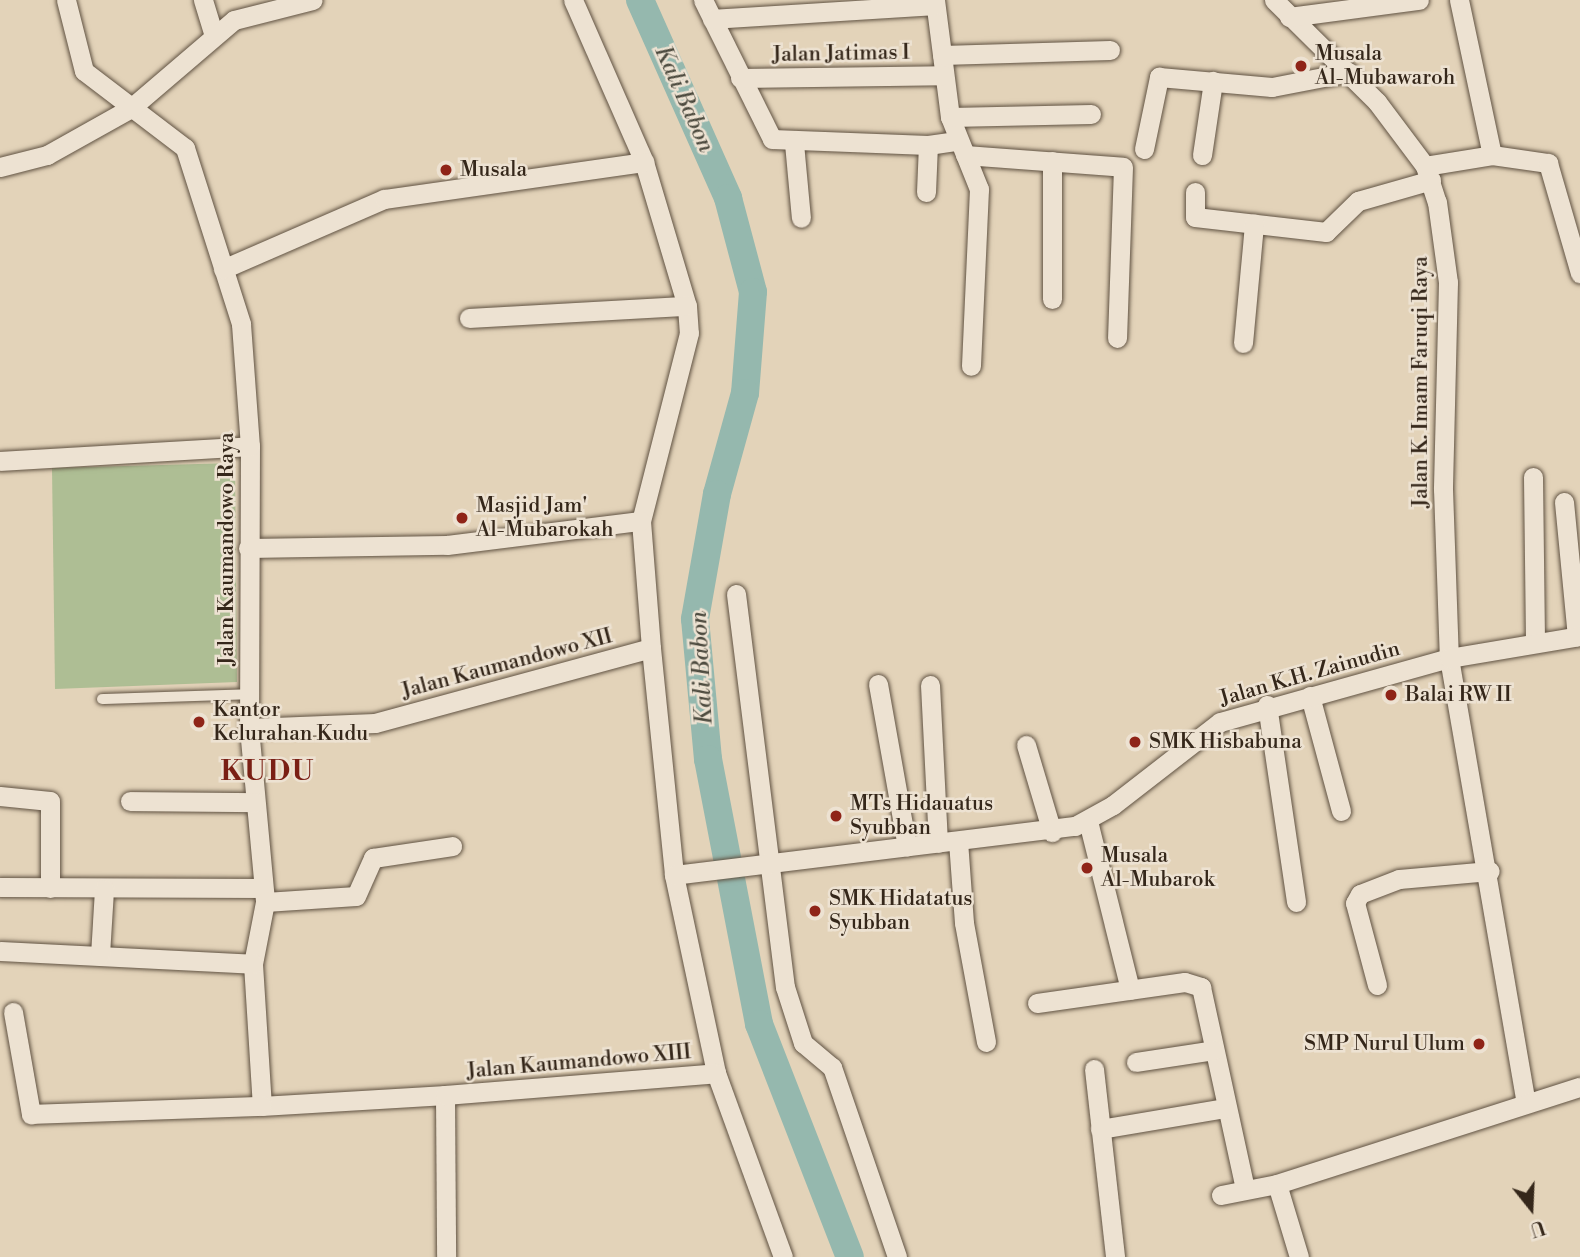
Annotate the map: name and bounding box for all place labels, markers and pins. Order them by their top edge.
place label: Musala Al-Mubawaroh [1315,41,1455,91]
marker: Musala Al-Mubawaroh [1293,58,1309,74]
place label: Musala [460,157,527,183]
marker: Musala [438,162,454,178]
place label: Masjid Jam' Al-Mubarokah [476,493,613,543]
marker: Masjid Jam' Al-Mubarokah [454,510,470,526]
place label: Balai RW II [1405,682,1512,708]
marker: Balai RW II [1383,687,1399,703]
place label: Kantor Kelurahan Kudu [213,697,368,747]
marker: Kantor Kelurahan Kudu [191,714,207,730]
place label: SMK Hisbabuna [1149,729,1302,755]
marker: SMK Hisbabuna [1127,734,1143,750]
place label: MTs Hidauatus Syubban [850,791,993,841]
marker: MTs Hidauatus Syubban [828,808,844,824]
place label: Musala Al-Mubarok [1101,843,1215,893]
marker: Musala Al-Mubarok [1079,860,1095,876]
place label: SMK Hidatatus Syubban [829,886,973,936]
marker: SMK Hidatatus Syubban [807,903,823,919]
place label: SMP Nurul Ulum [1304,1031,1465,1057]
marker: SMP Nurul Ulum [1471,1036,1487,1052]

